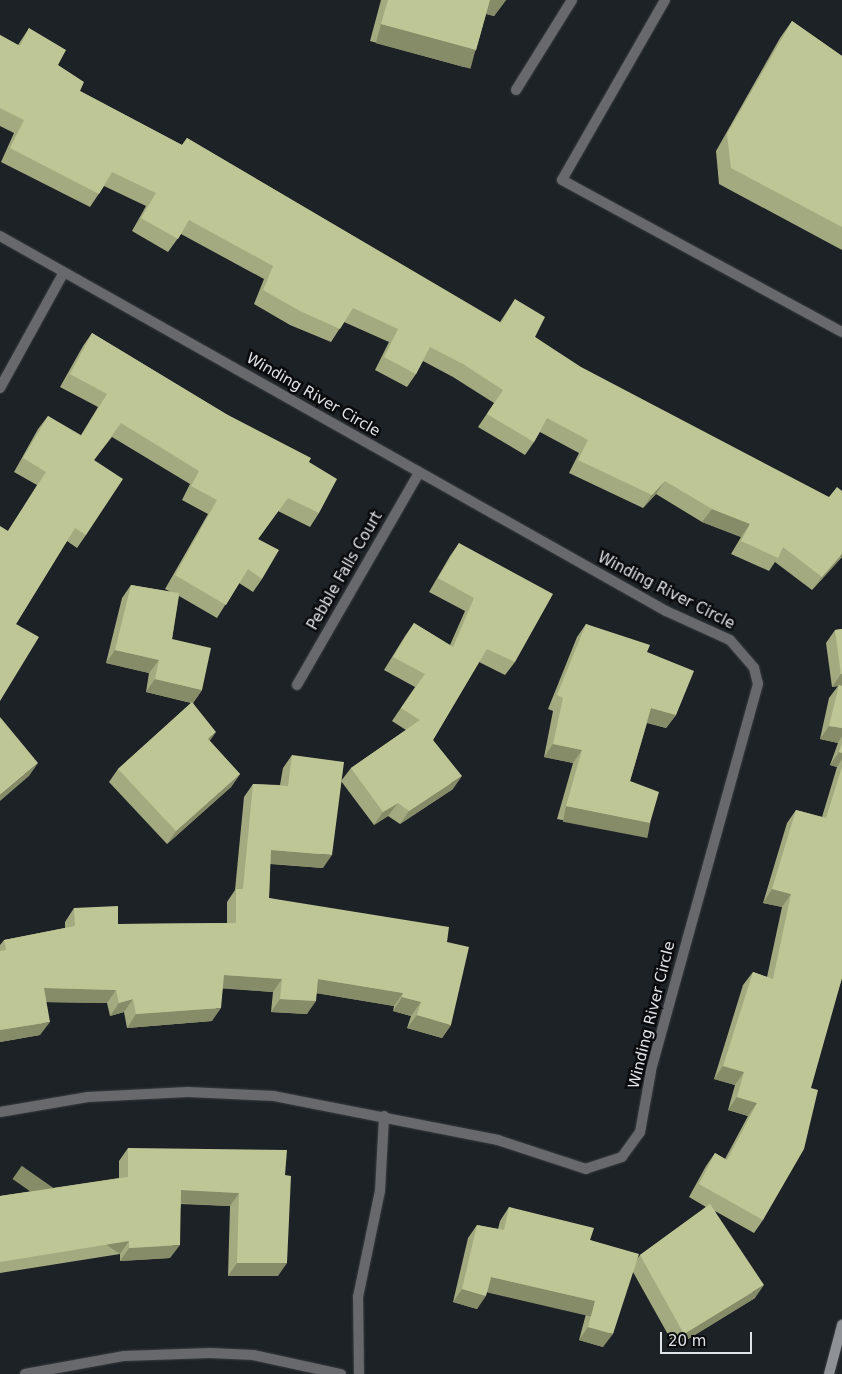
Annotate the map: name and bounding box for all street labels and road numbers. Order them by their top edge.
street label: Winding River Circle [243,349,383,441]
street label: Pebble Falls Court [304,509,386,633]
street label: Winding River Circle [594,549,738,633]
street label: Winding River Circle [625,939,679,1091]

